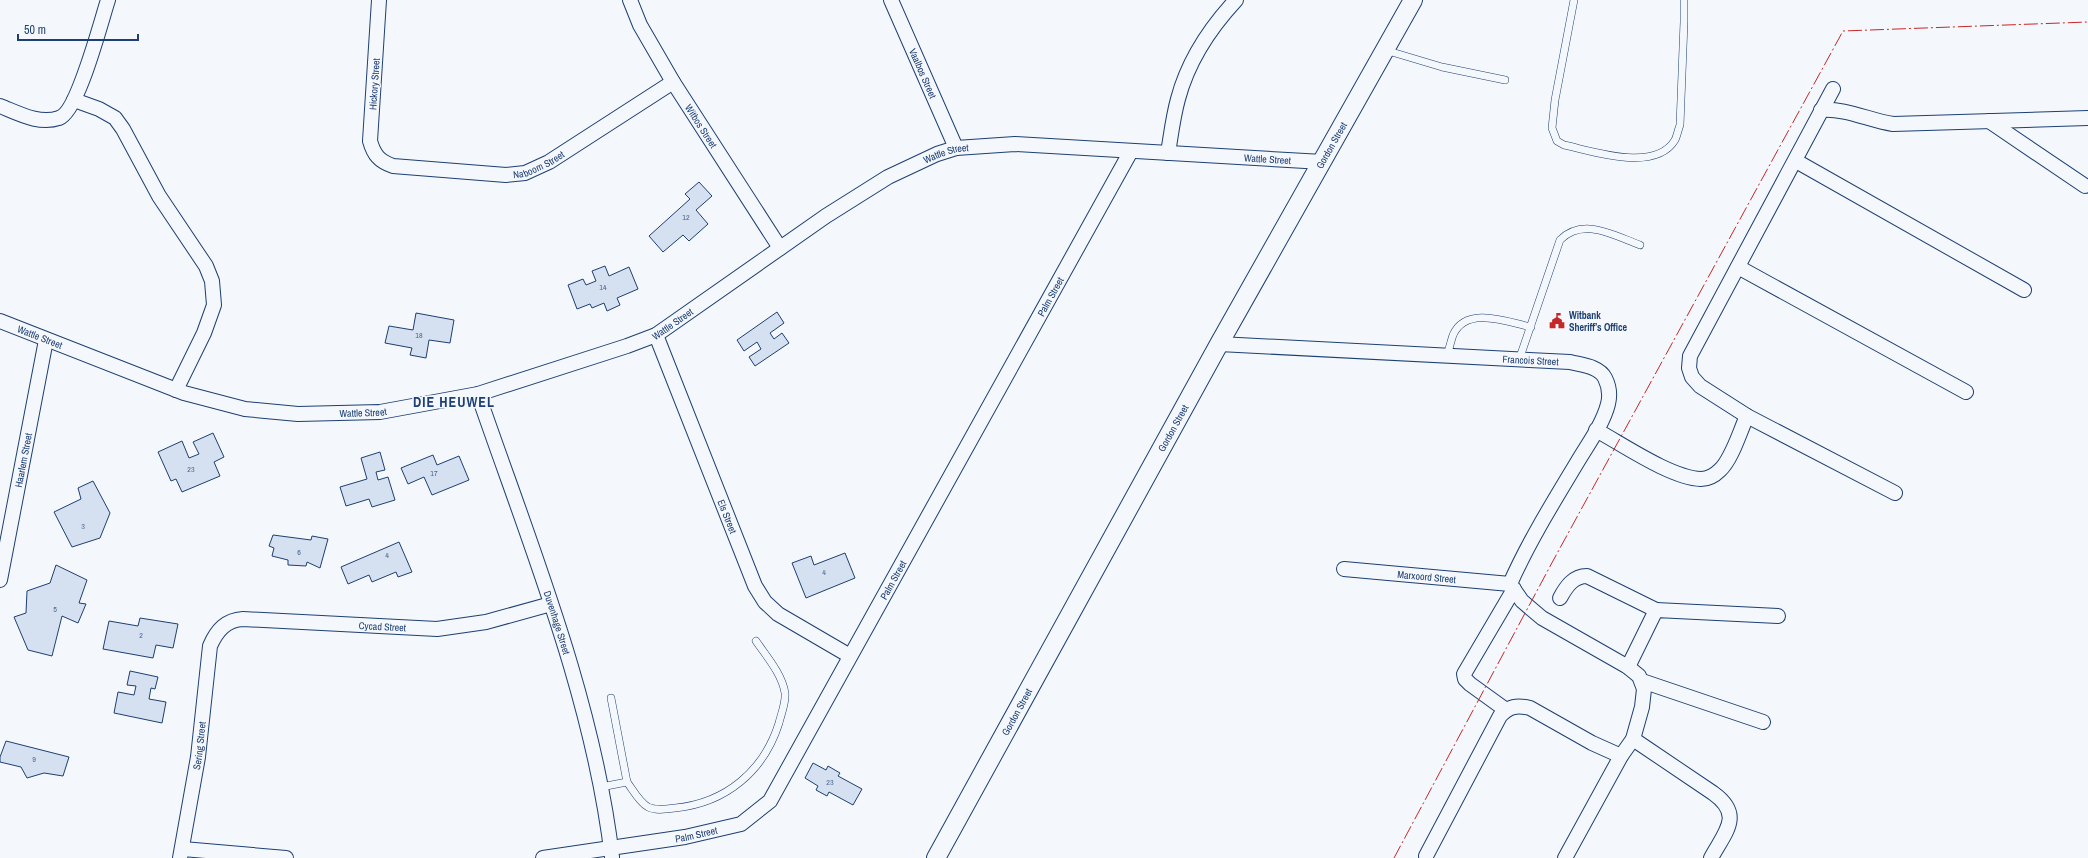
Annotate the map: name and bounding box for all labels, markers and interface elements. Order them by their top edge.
scale bar [18,16,138,42]
text: 50 m [24,22,46,38]
street label: Vaalbos Street [906,46,940,101]
street label: Hickory Street [366,57,383,110]
street label: Witbos Street [682,102,720,151]
street label: Gordon Street [1313,119,1350,171]
street label: Wattle Street [921,141,970,167]
street label: Naboom Street [512,147,567,181]
street label: Wattle Street [1244,151,1292,167]
house number: 12 [682,212,690,222]
street label: Palm Street [1034,274,1067,319]
house number: 14 [599,282,607,292]
street label: Wattle Street [650,305,696,343]
place label: Witbank Sheriff’s Office [1569,309,1628,334]
public building icon: Witbank Sheriff’s Office [1548,312,1566,330]
street label: Wattle Street [16,322,65,352]
house number: 18 [415,330,423,340]
street label: Francois Street [1502,353,1560,368]
district label: DIE HEUWEL [413,393,495,411]
street label: Gordon Street [1155,402,1192,454]
street label: Wattle Street [339,405,389,420]
street label: Haarlem Street [12,431,35,489]
house number: 23 [187,464,195,474]
house number: 17 [430,468,438,478]
street label: Els Street [715,498,740,536]
house number: 3 [81,521,85,531]
house number: 6 [297,547,301,557]
house number: 4 [385,550,389,560]
street label: Palm Street [877,558,910,602]
house number: 4 [822,567,826,577]
street label: Marxoord Street [1397,568,1457,586]
street label: Duvenhage Street [541,589,573,657]
house number: 5 [53,604,57,614]
street label: Cycad Street [358,619,407,634]
house number: 2 [139,630,143,640]
street label: Gordon Street [999,686,1035,738]
street label: Sering Street [190,720,209,771]
house number: 9 [32,754,36,764]
house number: 23 [826,777,834,787]
street label: Palm Street [674,824,719,845]

